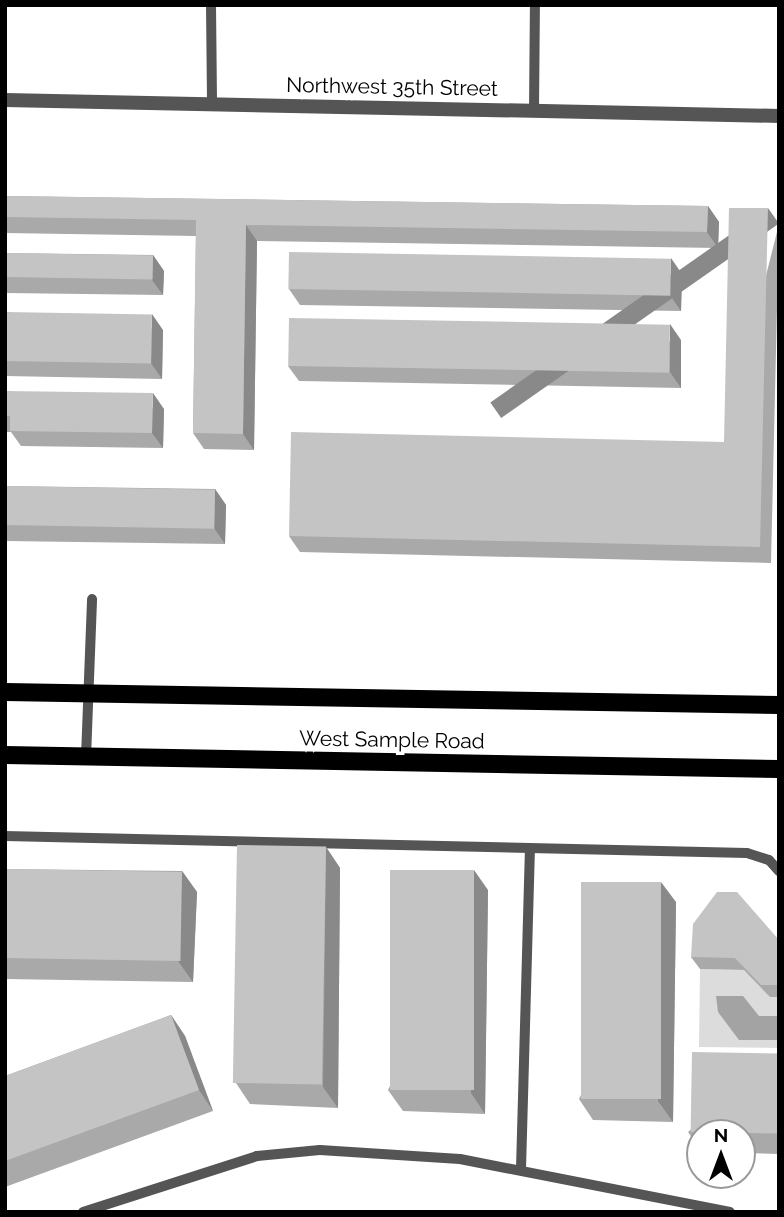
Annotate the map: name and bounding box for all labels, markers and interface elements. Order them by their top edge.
street label: Northwest 35th Street [286,73,498,101]
street label: West Sample Road [299,726,485,754]
north arrow [686,1119,756,1189]
text: N [714,1124,728,1146]

